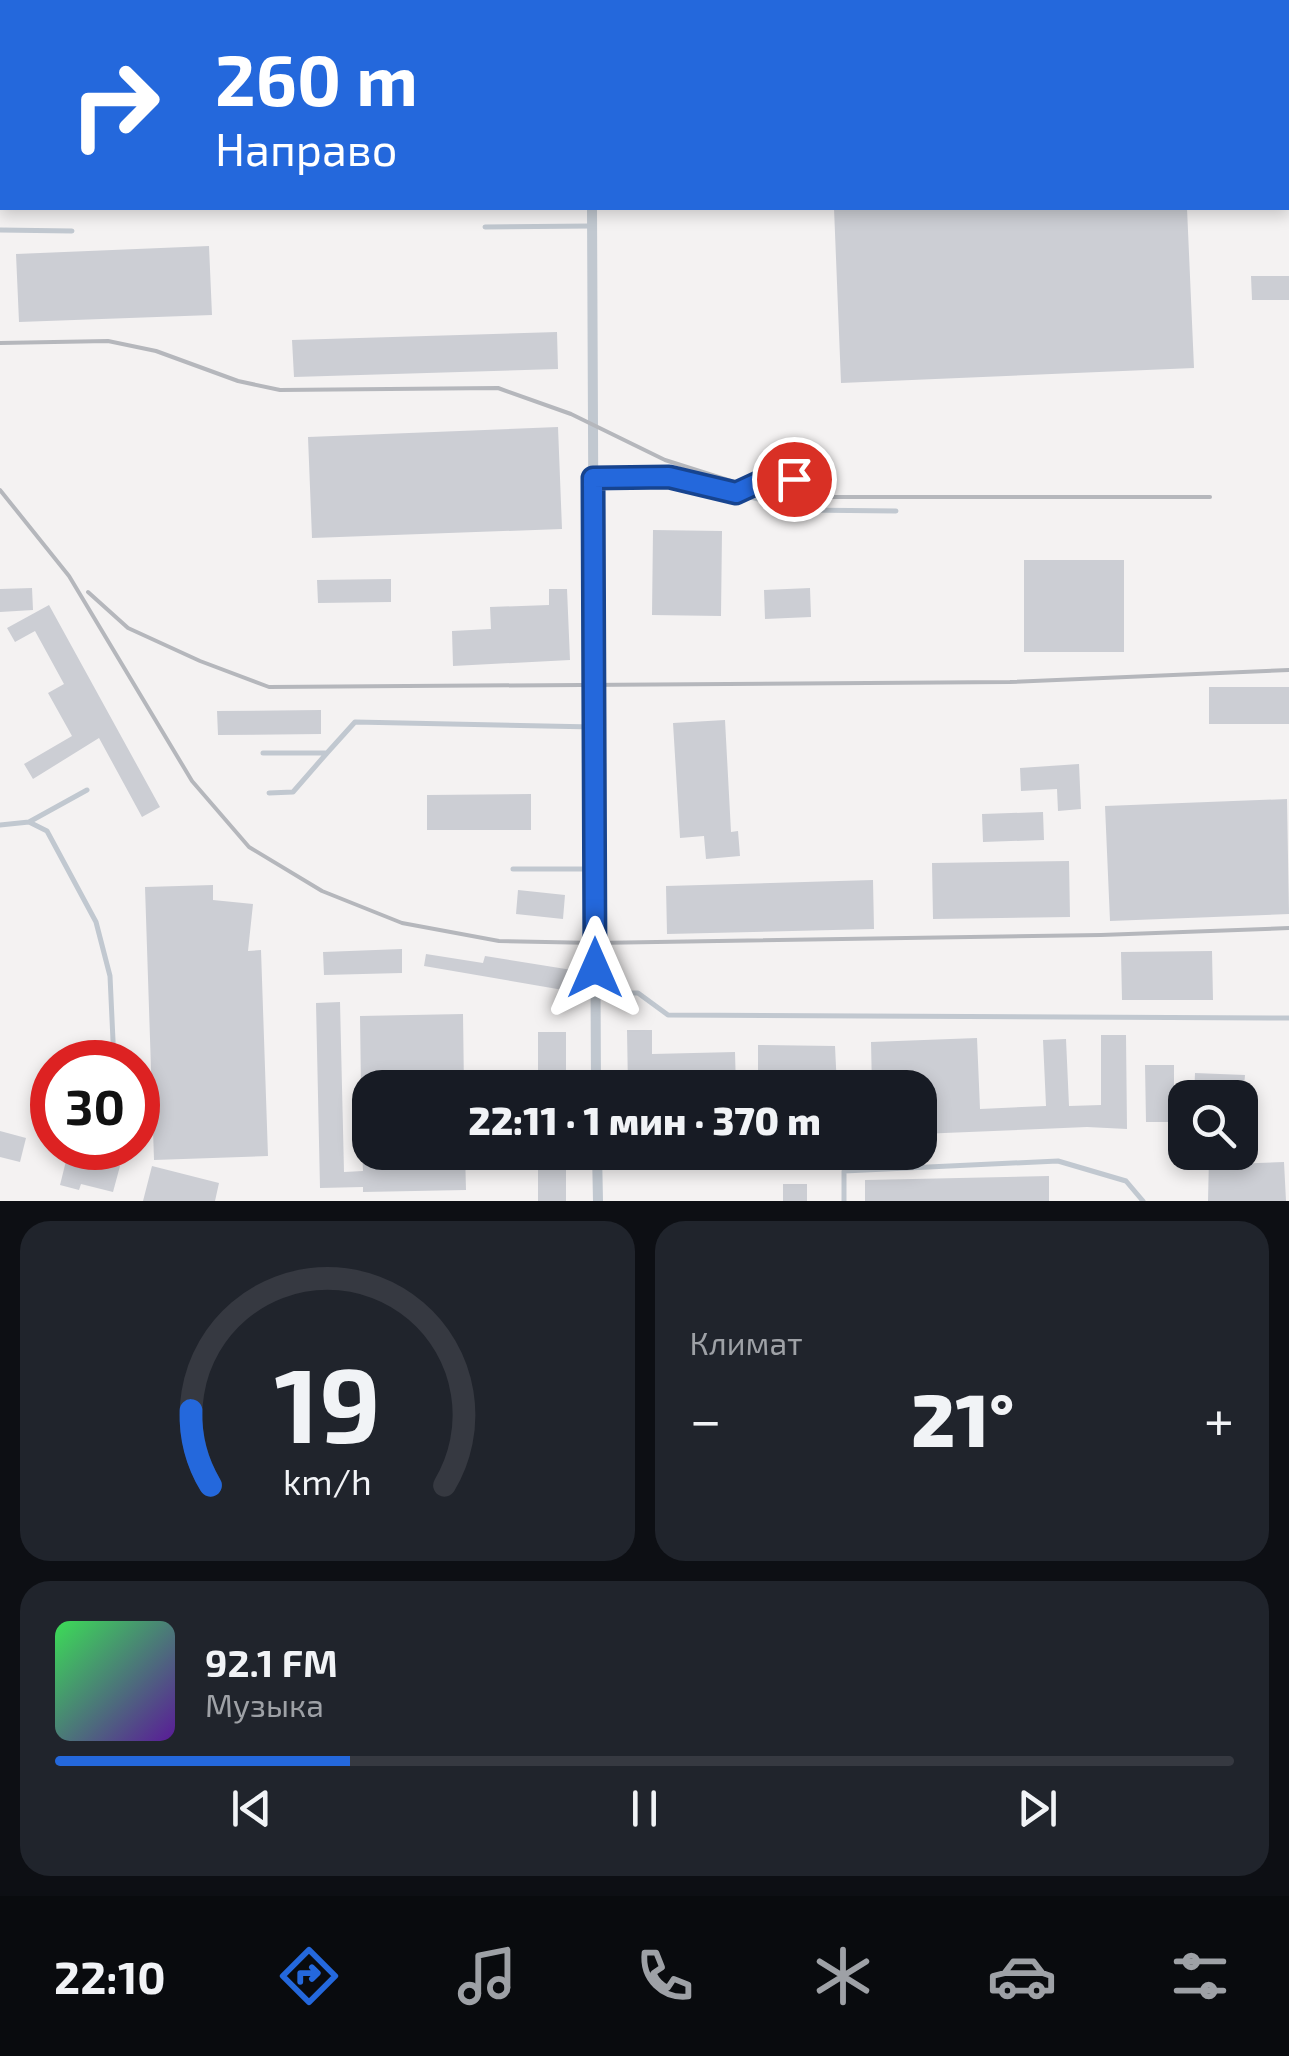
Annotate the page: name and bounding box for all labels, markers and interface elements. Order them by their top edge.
text: 260 m [215,36,418,120]
icon: right [50,40,180,170]
text: Направо [215,121,397,175]
pin [752,437,837,522]
icon: arrive [767,452,822,507]
position arrow [543,916,647,1020]
speed limit sign: 30 [30,1040,160,1170]
map controls [1168,1080,1258,1170]
button: search [1168,1080,1258,1170]
text: 22:11 · 1 мин · 370 m [468,1097,821,1143]
text: Климат [690,1323,803,1361]
text: 19 [274,1339,380,1464]
text: 21° [911,1372,1014,1462]
text: − [690,1385,722,1451]
text: + [1204,1385,1234,1451]
text: km/h [283,1459,372,1502]
text: 92.1 FM [205,1639,338,1685]
text: Музыка [205,1685,324,1723]
icon: previous [224,1781,279,1836]
icon: pause [617,1781,672,1836]
icon: next [1010,1781,1065,1836]
icon: directions [274,1941,344,2011]
icon: music [452,1941,522,2011]
icon: phone [630,1941,700,2011]
icon: climate [808,1941,878,2011]
icon: car [987,1941,1057,2011]
icon: filters [1165,1941,1235,2011]
text: 22:10 [54,1949,166,2003]

